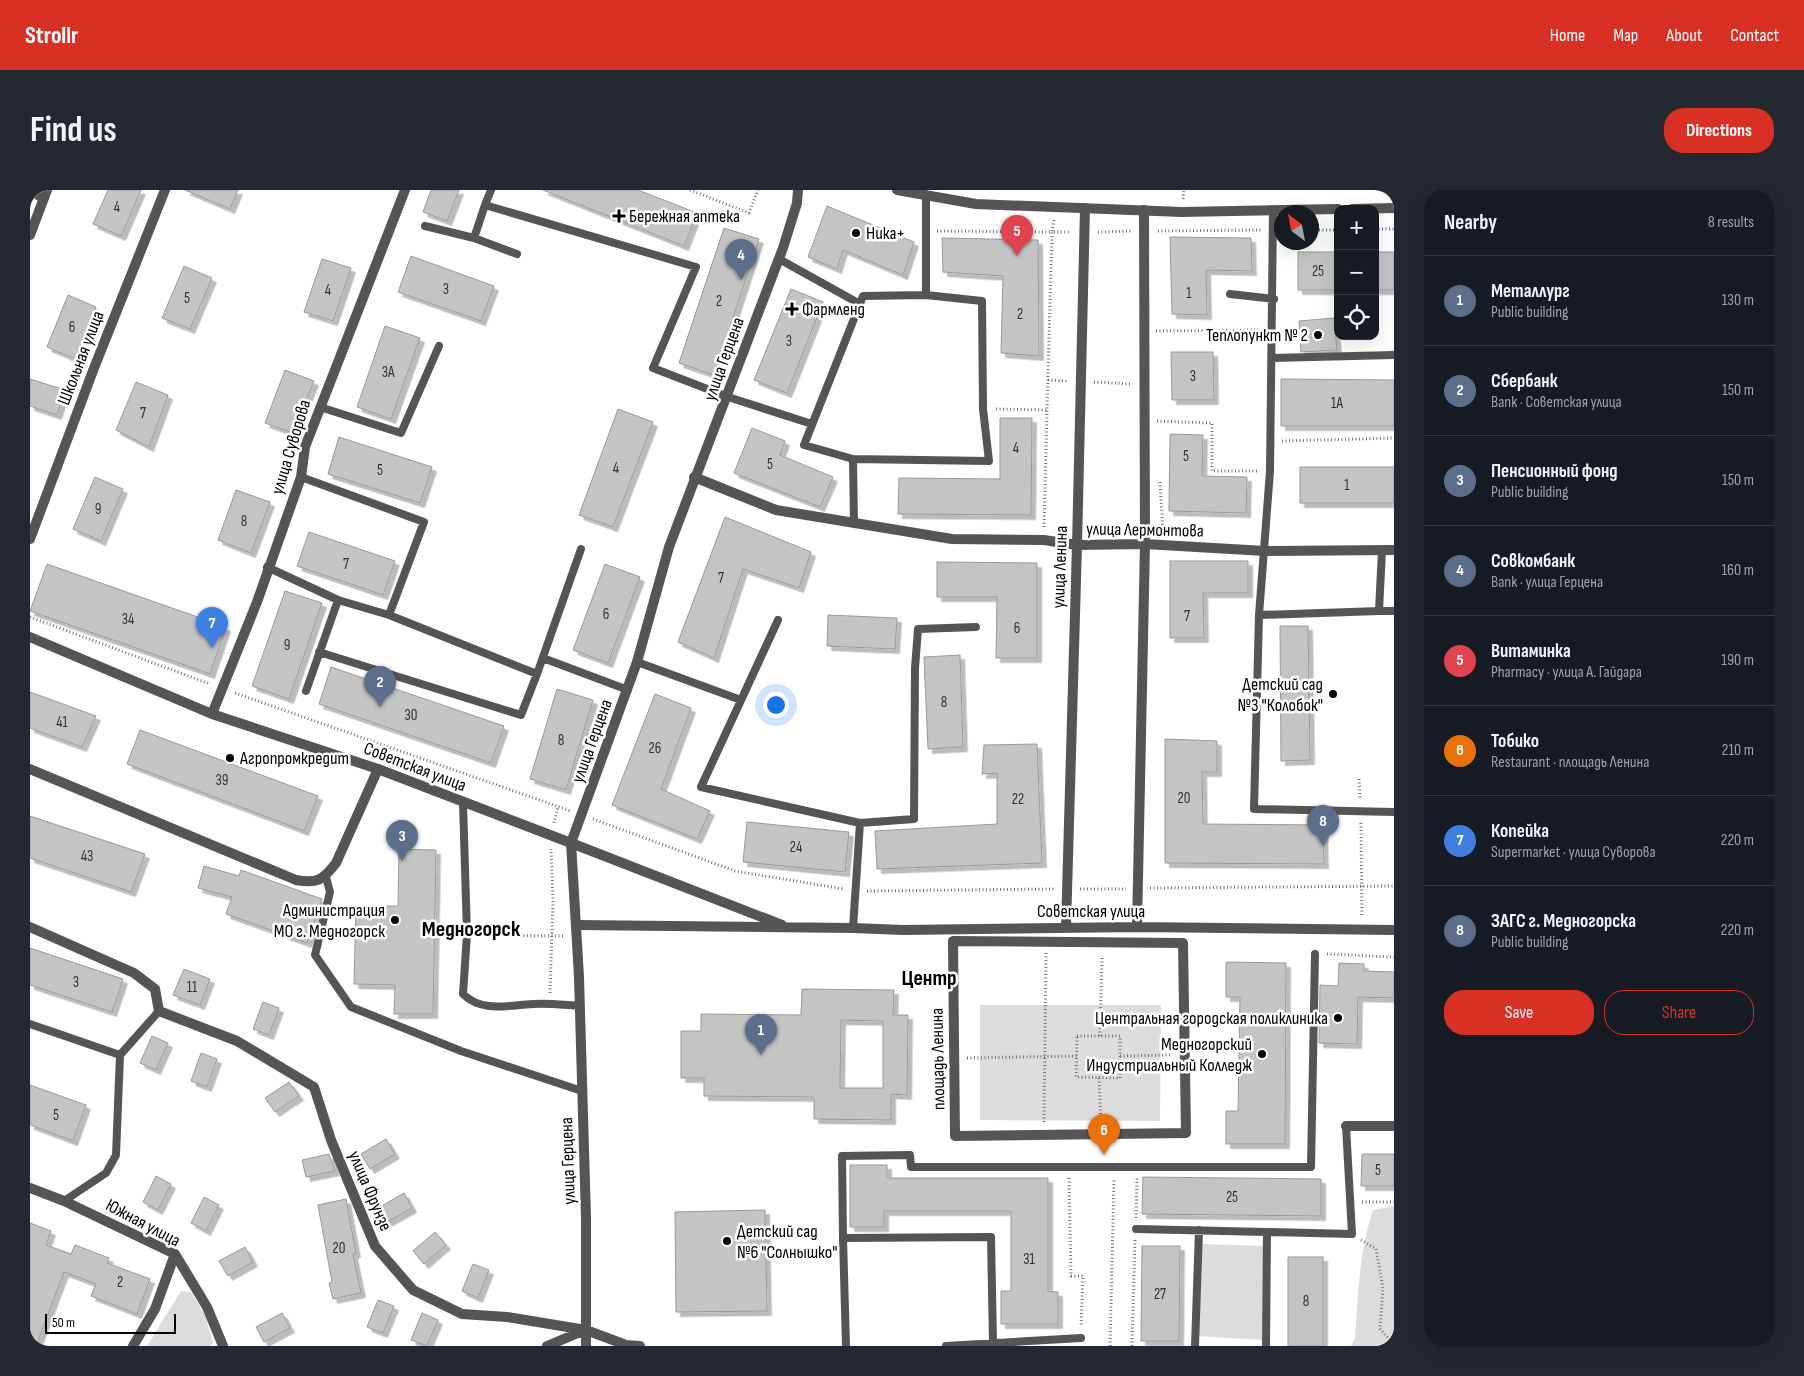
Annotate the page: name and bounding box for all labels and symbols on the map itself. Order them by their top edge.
house number: 4 [114,198,120,217]
north arrow [1274,205,1319,250]
place label: Бережная аптека [629,206,740,227]
marker: Бережная аптека [613,210,625,222]
pin: 5 [1001,215,1033,256]
place label: Ника+ [866,223,905,244]
marker: Ника+ [850,227,862,239]
pin: 4 [725,239,757,280]
house number: 25 [1312,262,1324,281]
house number: 3 [443,280,449,299]
house number: 4 [325,281,331,300]
house number: 1 [1186,284,1192,303]
house number: 5 [184,289,190,308]
house number: 2 [716,292,722,311]
place label: Фармленд [802,299,865,320]
marker: Фармленд [786,303,798,315]
house number: 2 [1017,305,1023,324]
street label: Школьная улица [53,308,109,408]
street label: улица Герцена [699,314,749,404]
house number: 6 [69,318,75,337]
place label: Теплопункт № 2 [1206,325,1308,346]
marker: Теплопункт № 2 [1312,329,1324,341]
house number: 3 [786,332,792,351]
house number: 3А [382,363,395,382]
house number: 3 [1190,367,1196,386]
house number: 1А [1331,394,1344,413]
street label: улица Суворова [267,397,315,497]
house number: 7 [140,404,146,423]
house number: 4 [1013,439,1019,458]
house number: 5 [1183,447,1189,466]
house number: 5 [767,455,773,474]
house number: 4 [613,459,619,478]
house number: 5 [377,461,383,480]
house number: 1 [1344,476,1350,495]
house number: 9 [95,500,101,519]
house number: 8 [241,512,247,531]
street label: улица Лермонтова [1086,518,1204,542]
street label: улица Ленина [1048,525,1072,609]
house number: 7 [343,555,349,574]
house number: 7 [718,569,724,588]
house number: 6 [603,605,609,624]
pin: 7 [196,607,228,648]
house number: 7 [1184,607,1190,626]
house number: 34 [122,610,134,629]
house number: 6 [1014,619,1020,638]
house number: 9 [284,636,290,655]
pin: 2 [364,666,396,707]
place label: Детский сад №3 "Колобок" [1238,674,1323,716]
marker: Детский сад №3 "Колобок" [1327,688,1339,700]
your location [763,692,789,718]
house number: 8 [941,693,947,712]
street label: улица Герцена [567,696,617,786]
house number: 30 [405,706,417,725]
house number: 41 [56,713,69,732]
house number: 8 [558,731,564,750]
street label: Советская улица [361,738,469,796]
house number: 26 [649,739,661,758]
place label: Агропромкредит [239,748,349,769]
marker: Агропромкредит [224,752,236,764]
house number: 39 [216,771,228,790]
house number: 20 [1178,789,1190,808]
house number: 22 [1012,790,1024,809]
pin: 8 [1307,805,1339,846]
pin: 3 [386,820,418,861]
house number: 24 [790,838,802,857]
house number: 43 [81,847,93,866]
place label: Администрация МО г. Медногорск [274,900,385,942]
street label: Советская улица [1037,901,1145,922]
marker: Администрация МО г. Медногорск [389,914,401,926]
district label: Медногорск [422,916,521,943]
district label: Центр [901,965,957,992]
house number: 3 [73,973,79,992]
house number: 11 [187,978,198,997]
street label: площадь Ленина [927,1008,949,1110]
place label: Центральная городская поликлиника [1095,1008,1328,1029]
marker: Центральная городская поликлиника [1332,1012,1344,1024]
pin: 1 [745,1014,777,1055]
place label: Медногорский Индустриальный Колледж [1086,1034,1252,1076]
marker: Медногорский Индустриальный Колледж [1256,1048,1268,1060]
house number: 5 [53,1106,59,1125]
pin: 6 [1088,1114,1120,1155]
street label: улица Герцена [556,1117,580,1205]
street label: улица Фрунзе [344,1148,396,1234]
house number: 5 [1375,1161,1381,1180]
house number: 25 [1226,1188,1238,1207]
street label: Южная улица [102,1195,184,1251]
place label: Детский сад №6 "Солнышко" [737,1221,837,1263]
marker: Детский сад №6 "Солнышко" [721,1235,733,1247]
house number: 20 [333,1239,345,1258]
house number: 31 [1023,1250,1036,1269]
house number: 2 [117,1273,123,1292]
house number: 27 [1154,1285,1166,1304]
house number: 8 [1303,1292,1309,1311]
scale bar [45,1311,176,1334]

